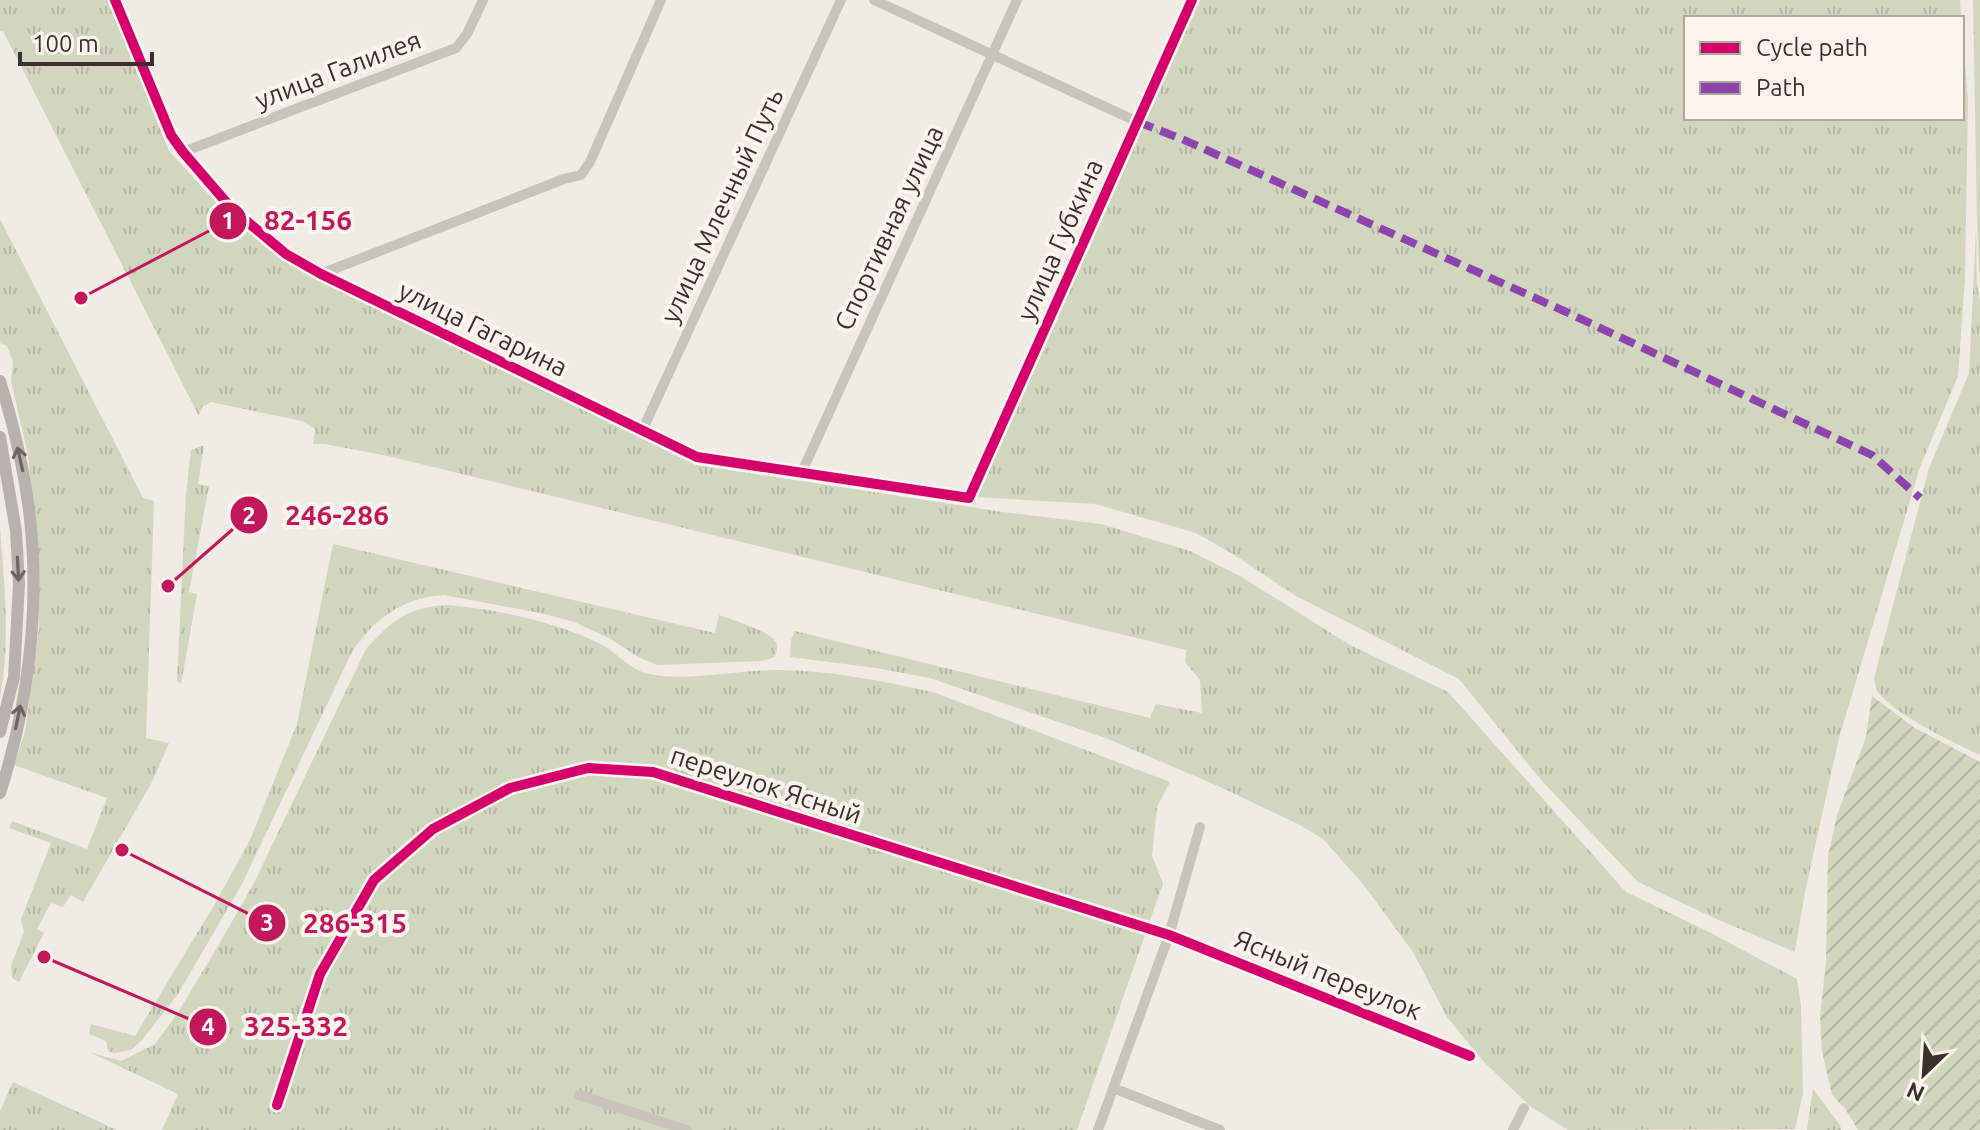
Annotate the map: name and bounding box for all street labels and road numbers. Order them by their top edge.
street label: улица Галилея [251,25,425,114]
street label: улица Млечный Путь [655,84,789,327]
street label: Спортивная улица [828,121,949,335]
street label: улица Губкина [1011,154,1108,325]
street label: улица Гагарина [394,275,572,382]
street label: переулок Ясный [667,740,865,829]
street label: Ясный переулок [1231,924,1426,1025]

